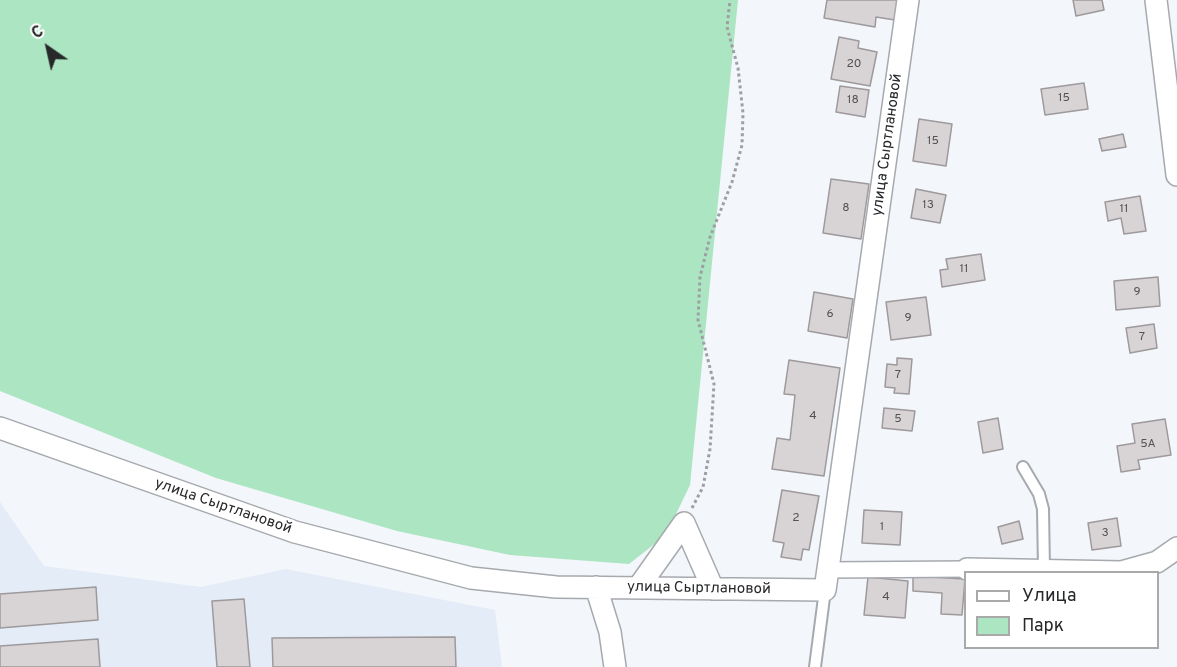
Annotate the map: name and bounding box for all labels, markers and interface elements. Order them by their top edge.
north arrow [18,18,78,78]
text: С [28,22,48,44]
house number: 20 [846,58,862,72]
street label: улица Сыртлановой [869,73,907,217]
house number: 15 [1058,92,1070,106]
house number: 18 [847,94,859,108]
house number: 15 [927,135,939,149]
house number: 13 [922,199,934,213]
house number: 8 [842,202,850,216]
house number: 11 [1120,203,1128,217]
house number: 11 [960,263,968,277]
house number: 9 [1133,286,1141,300]
house number: 6 [826,308,834,322]
house number: 9 [904,312,912,326]
house number: 7 [1139,331,1145,345]
house number: 7 [895,369,901,383]
house number: 4 [809,410,817,424]
house number: 5 [894,413,902,427]
house number: 5А [1140,438,1156,452]
street label: улица Сыртлановой [152,475,294,539]
house number: 2 [792,512,800,526]
house number: 1 [880,521,884,535]
house number: 3 [1101,527,1109,541]
legend [964,571,1159,649]
street label: улица Сыртлановой [627,579,771,599]
text: Улица [1022,585,1076,608]
house number: 4 [882,591,890,605]
text: Парк [1022,615,1064,638]

